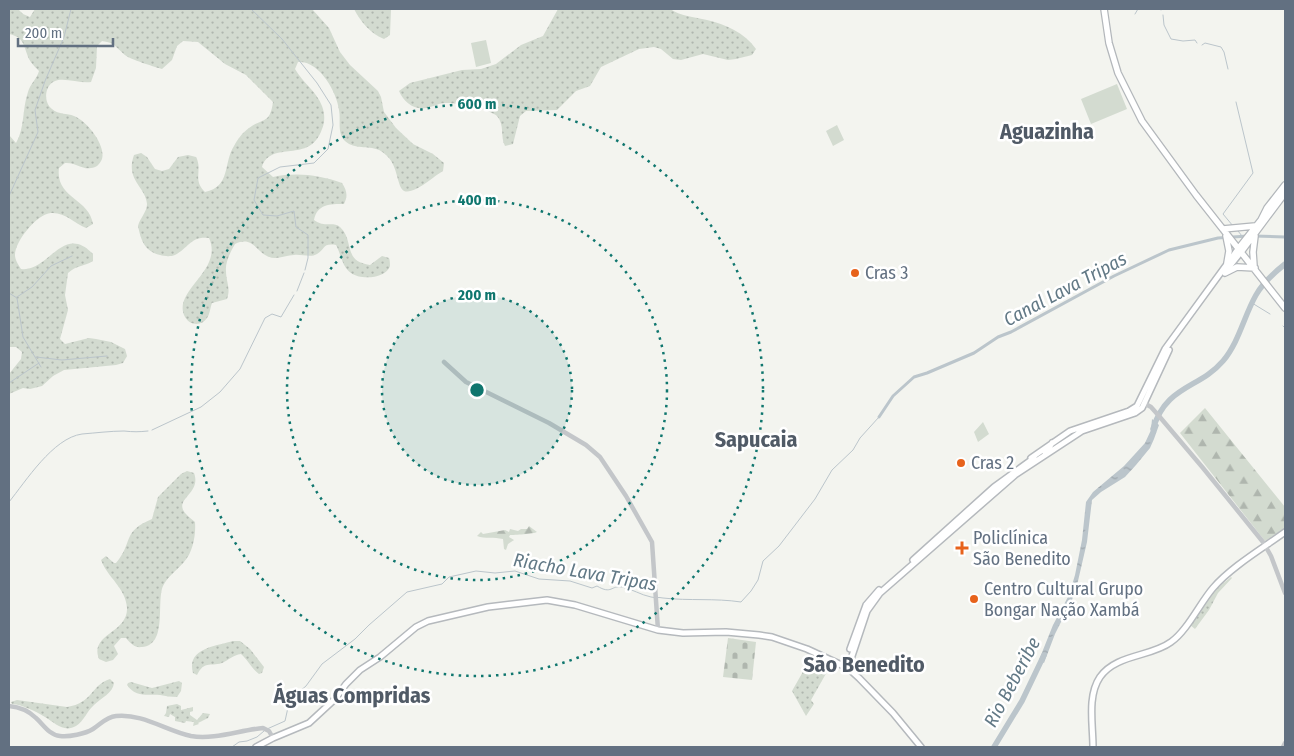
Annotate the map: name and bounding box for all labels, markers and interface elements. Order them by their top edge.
scale bar [18,15,112,47]
text: 200 m [25,24,62,42]
text: 600 m [458,95,496,113]
district label: Aguazinha [999,118,1094,145]
text: 400 m [458,191,496,209]
water label: Canal Lava Tripas [1000,247,1130,331]
place label: Cras 3 [865,262,908,284]
marker: Cras 3 [849,267,861,279]
text: 200 m [457,286,496,304]
centre of rings [468,381,486,399]
district label: Sapucaia [715,426,797,453]
place label: Cras 2 [971,452,1014,474]
marker: Cras 2 [955,457,967,469]
place label: Policlínica São Benedito [973,527,1071,570]
marker: Policlínica São Benedito [955,541,969,555]
water label: Riacho Lava Tripas [512,548,658,596]
place label: Centro Cultural Grupo Bongar Nação Xambá [984,578,1143,621]
marker: Centro Cultural Grupo Bongar Nação Xambá [968,593,980,605]
water label: Rio Beberibe [979,633,1045,731]
district label: São Benedito [803,651,925,678]
district label: Águas Compridas [273,682,431,709]

